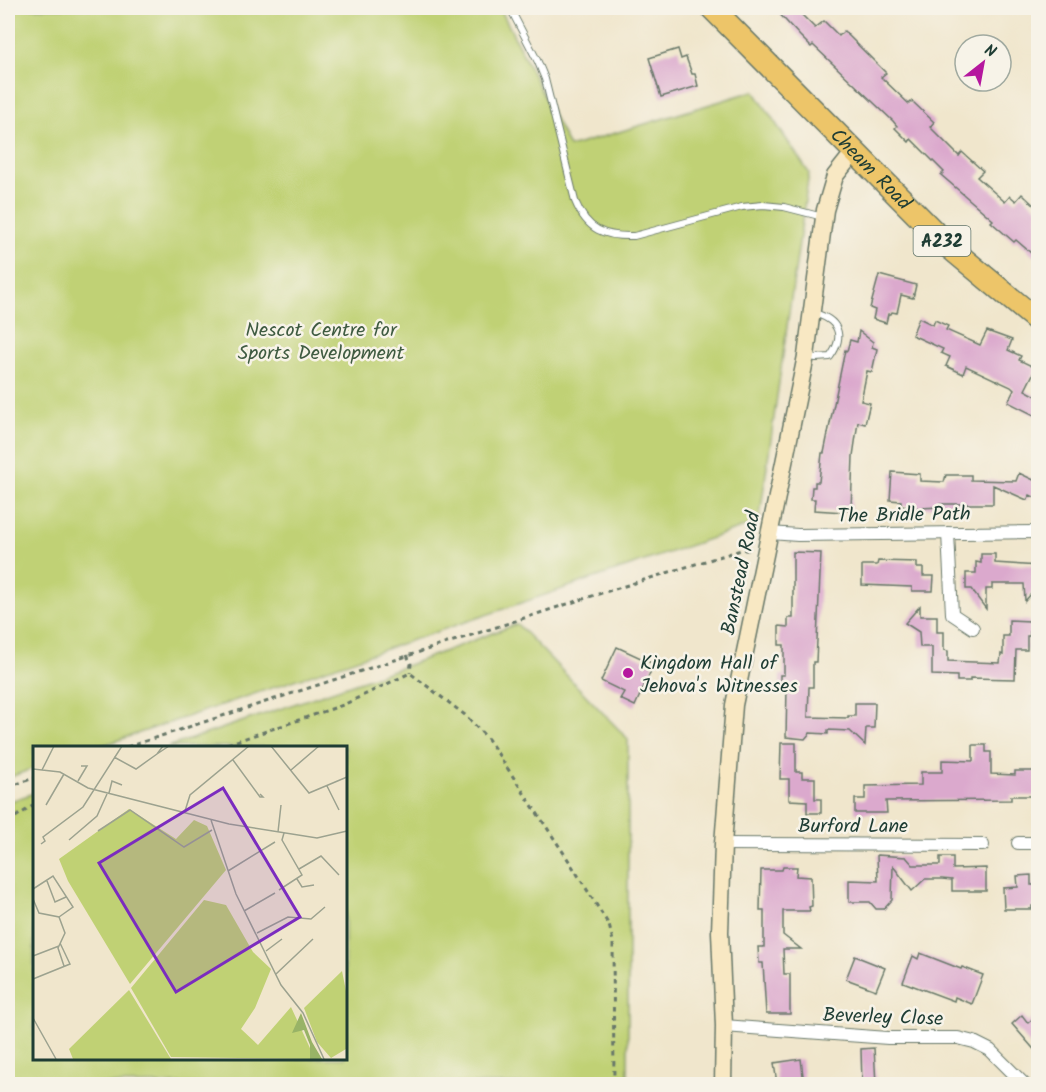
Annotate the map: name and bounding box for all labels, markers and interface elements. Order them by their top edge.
north arrow [953,33,1013,93]
text: N [979,38,1001,65]
street label: Cheam Road [821,121,919,219]
road number: A232 [914,226,970,256]
park label: Nescot Centre for Sports Development [238,315,404,370]
street label: The Bridle Path [837,499,971,533]
street label: Banstead Road [713,508,771,638]
place label: Kingdom Hall of Jehova's Witnesses [640,648,798,703]
marker: Kingdom Hall of Jehova's Witnesses [621,666,635,680]
inset map [33,746,346,1059]
street label: Burford Lane [798,811,908,843]
street label: Beverley Close [822,1000,944,1036]

